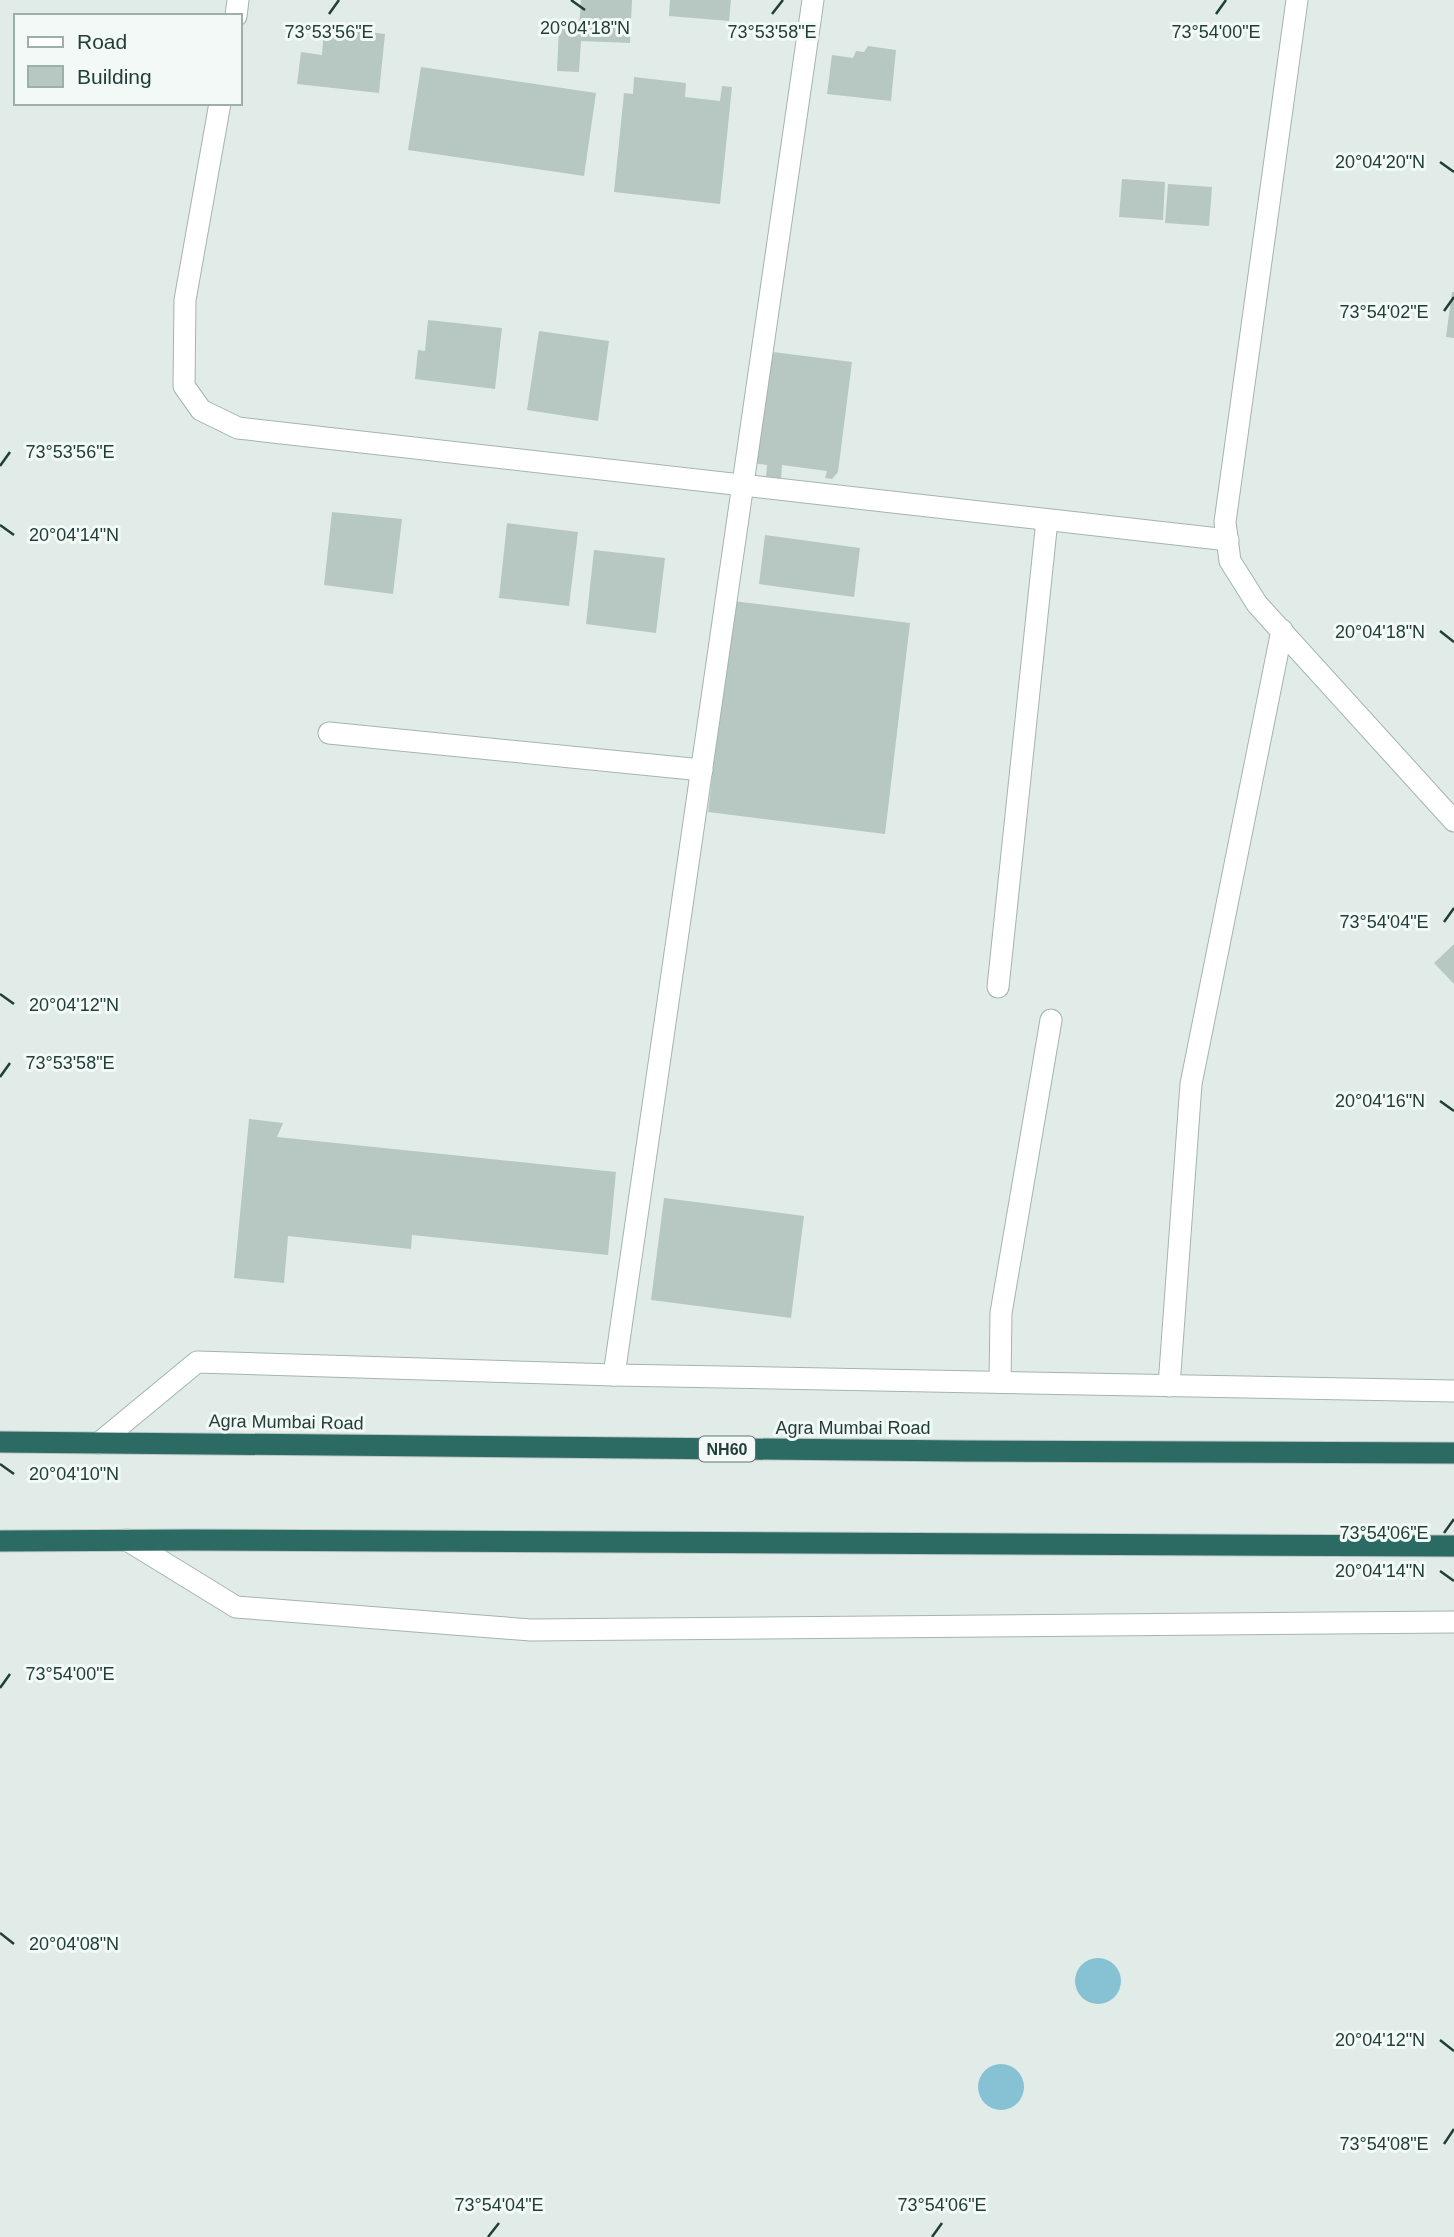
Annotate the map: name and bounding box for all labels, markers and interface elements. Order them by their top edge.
legend [14,14,242,105]
text: 20°04'18"N [540,18,630,38]
text: 73°53'56"E [284,22,374,42]
text: 73°53'58"E [727,22,817,42]
text: 73°54'00"E [1171,22,1261,42]
text: Road [77,30,127,53]
text: Building [77,65,152,88]
text: 20°04'20"N [1335,152,1425,172]
text: 73°54'02"E [1339,302,1429,322]
text: 73°53'56"E [25,442,115,462]
text: 20°04'14"N [29,525,119,545]
text: 20°04'18"N [1335,622,1425,642]
text: 73°54'04"E [1339,912,1429,932]
text: 20°04'12"N [29,995,119,1015]
text: 73°53'58"E [25,1053,115,1073]
text: 20°04'16"N [1335,1091,1425,1111]
street label: Agra Mumbai Road [208,1411,364,1433]
street label: Agra Mumbai Road [775,1418,931,1438]
road number: NH60 [699,1436,755,1462]
text: 20°04'10"N [29,1464,119,1484]
text: 73°54'06"E [1339,1523,1429,1543]
text: 20°04'14"N [1335,1561,1425,1581]
text: 73°54'00"E [25,1664,115,1684]
text: 20°04'08"N [29,1934,119,1954]
text: 20°04'12"N [1335,2030,1425,2050]
text: 73°54'08"E [1339,2134,1429,2154]
text: 73°54'04"E [454,2195,544,2215]
text: 73°54'06"E [897,2195,987,2215]

